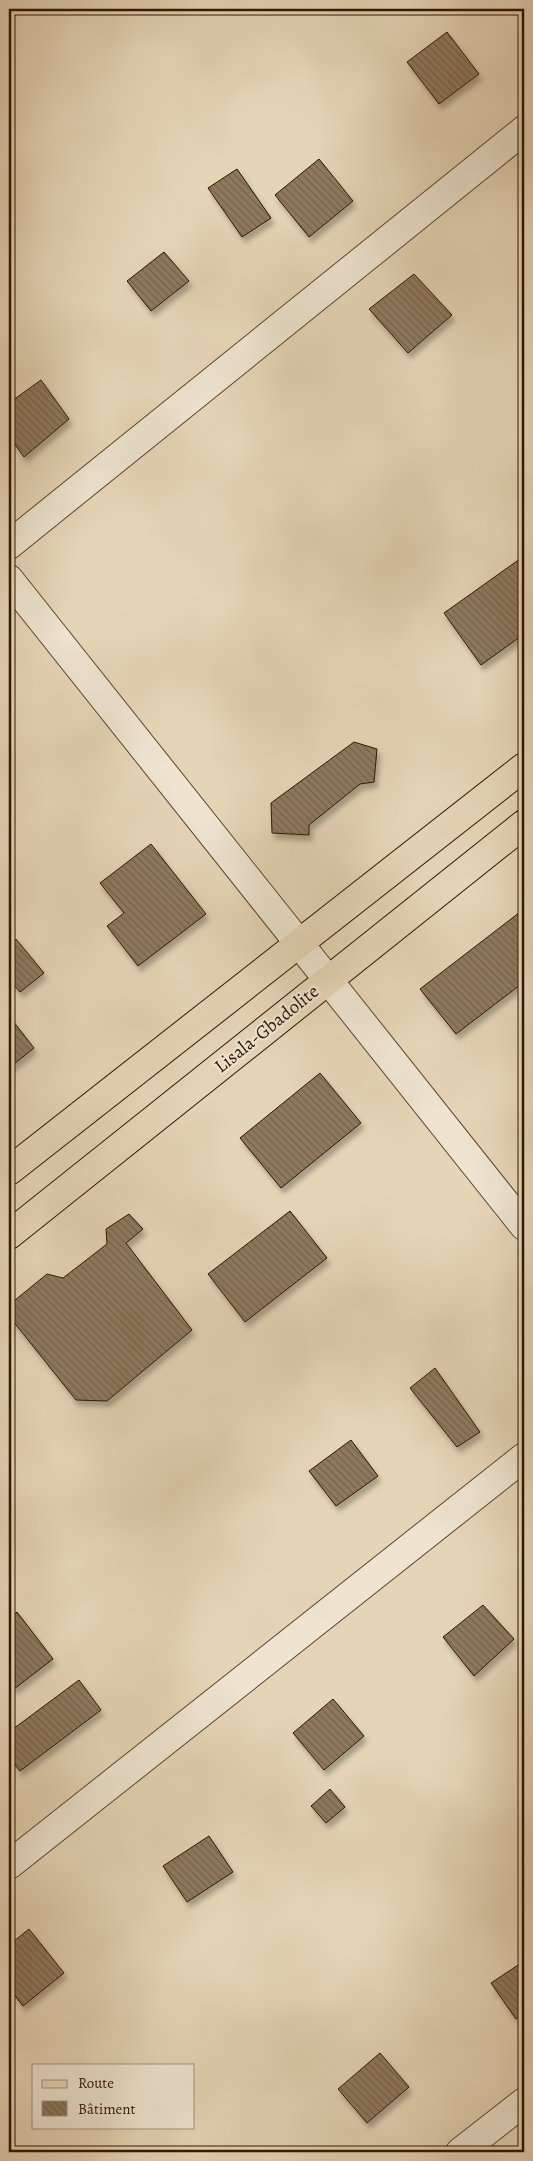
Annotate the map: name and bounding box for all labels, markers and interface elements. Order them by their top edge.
street label: Lisala-Gbadolite [209,979,324,1079]
legend [32,2064,195,2128]
text: Route [78,2073,114,2093]
text: Bâtiment [78,2099,136,2119]

